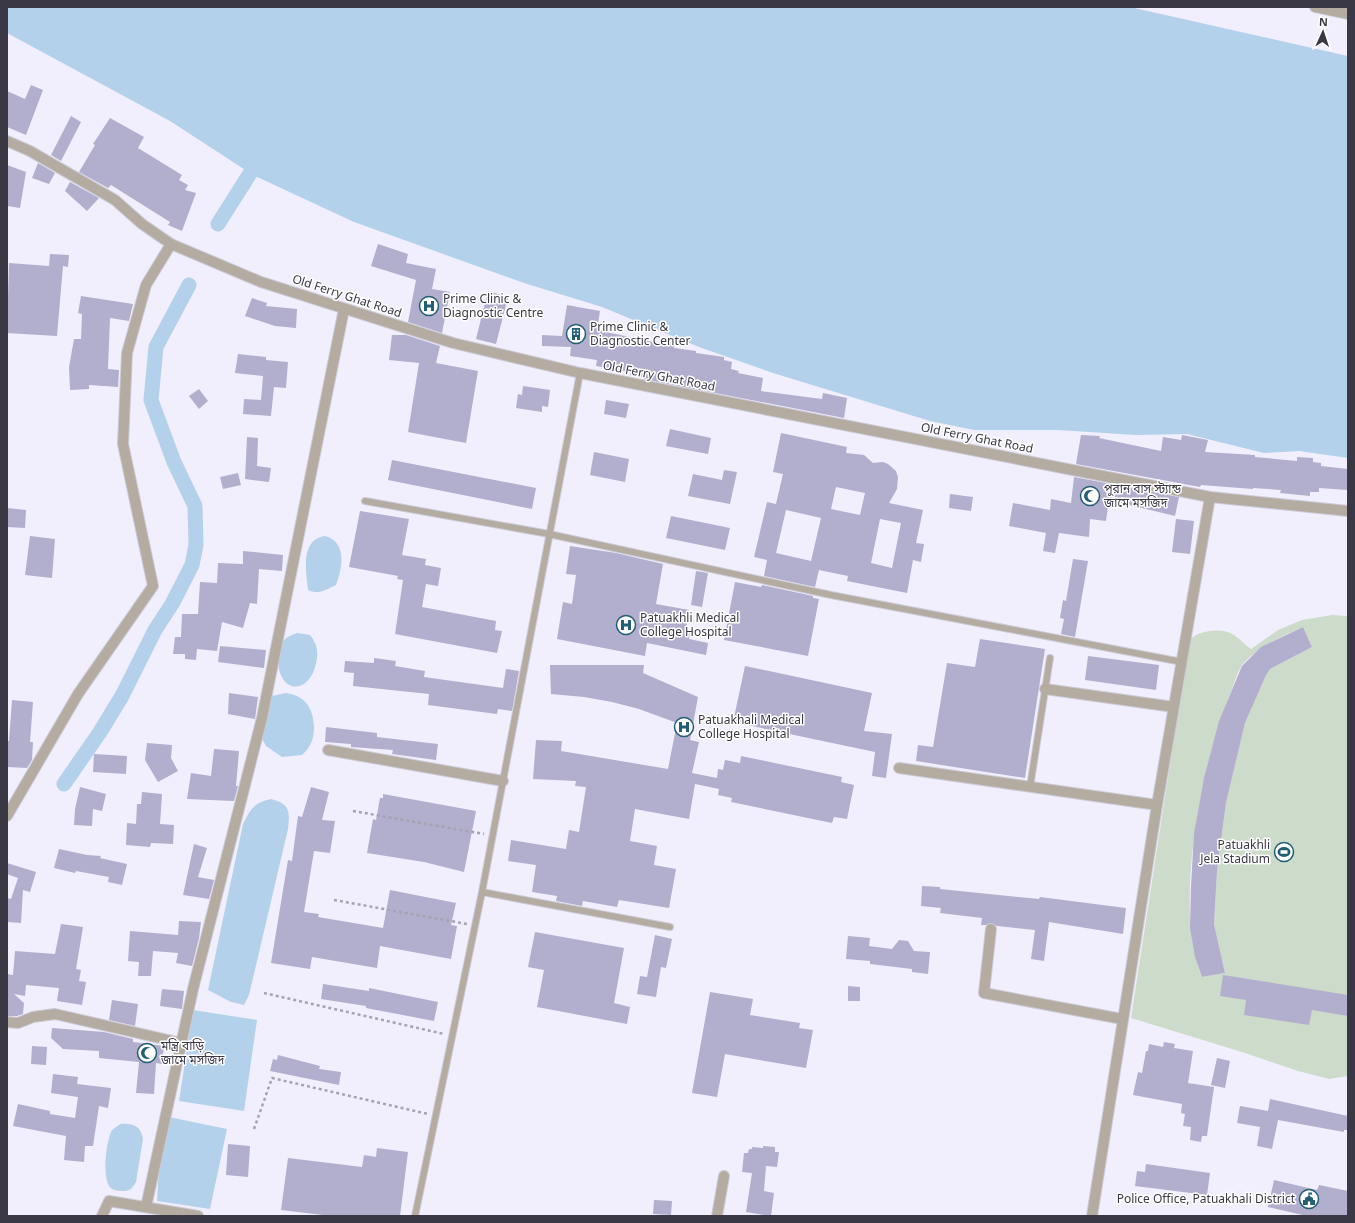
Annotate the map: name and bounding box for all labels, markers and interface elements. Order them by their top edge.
north arrow [1303,12,1343,52]
text: N [1319,14,1328,29]
street label: Old Ferry Ghat Road [290,270,404,321]
place label: Prime Clinic & Diagnostic Centre [443,290,544,321]
hospital icon: Prime Clinic & Diagnostic Centre [418,295,440,317]
place label: Prime Clinic & Diagnostic Center [590,318,691,349]
building icon: Prime Clinic & Diagnostic Center [565,323,587,345]
street label: Old Ferry Ghat Road [601,356,717,395]
street label: Old Ferry Ghat Road [919,418,1035,457]
place label: পুরান বাস স্ট্যান্ড জামে মসজিদ [1103,480,1182,511]
mosque icon: পুরান বাস স্ট্যান্ড জামে মসজিদ [1079,485,1101,507]
place label: Patuakhli Medical College Hospital [640,609,739,640]
hospital icon: Patuakhli Medical College Hospital [615,614,637,636]
place label: Patuakhali Medical College Hospital [698,711,804,742]
hospital icon: Patuakhali Medical College Hospital [673,716,695,738]
place label: Patuakhli Jela Stadium [1199,836,1270,867]
sports icon: Patuakhli Jela Stadium [1273,841,1295,863]
place label: মন্ত্রি বাড়ি জামে মসজিদ [160,1037,225,1068]
mosque icon: মন্ত্রি বাড়ি জামে মসজিদ [136,1042,158,1064]
public building icon: Police Office, Patuakhali District [1298,1188,1320,1210]
place label: Police Office, Patuakhali District [1117,1190,1296,1207]

